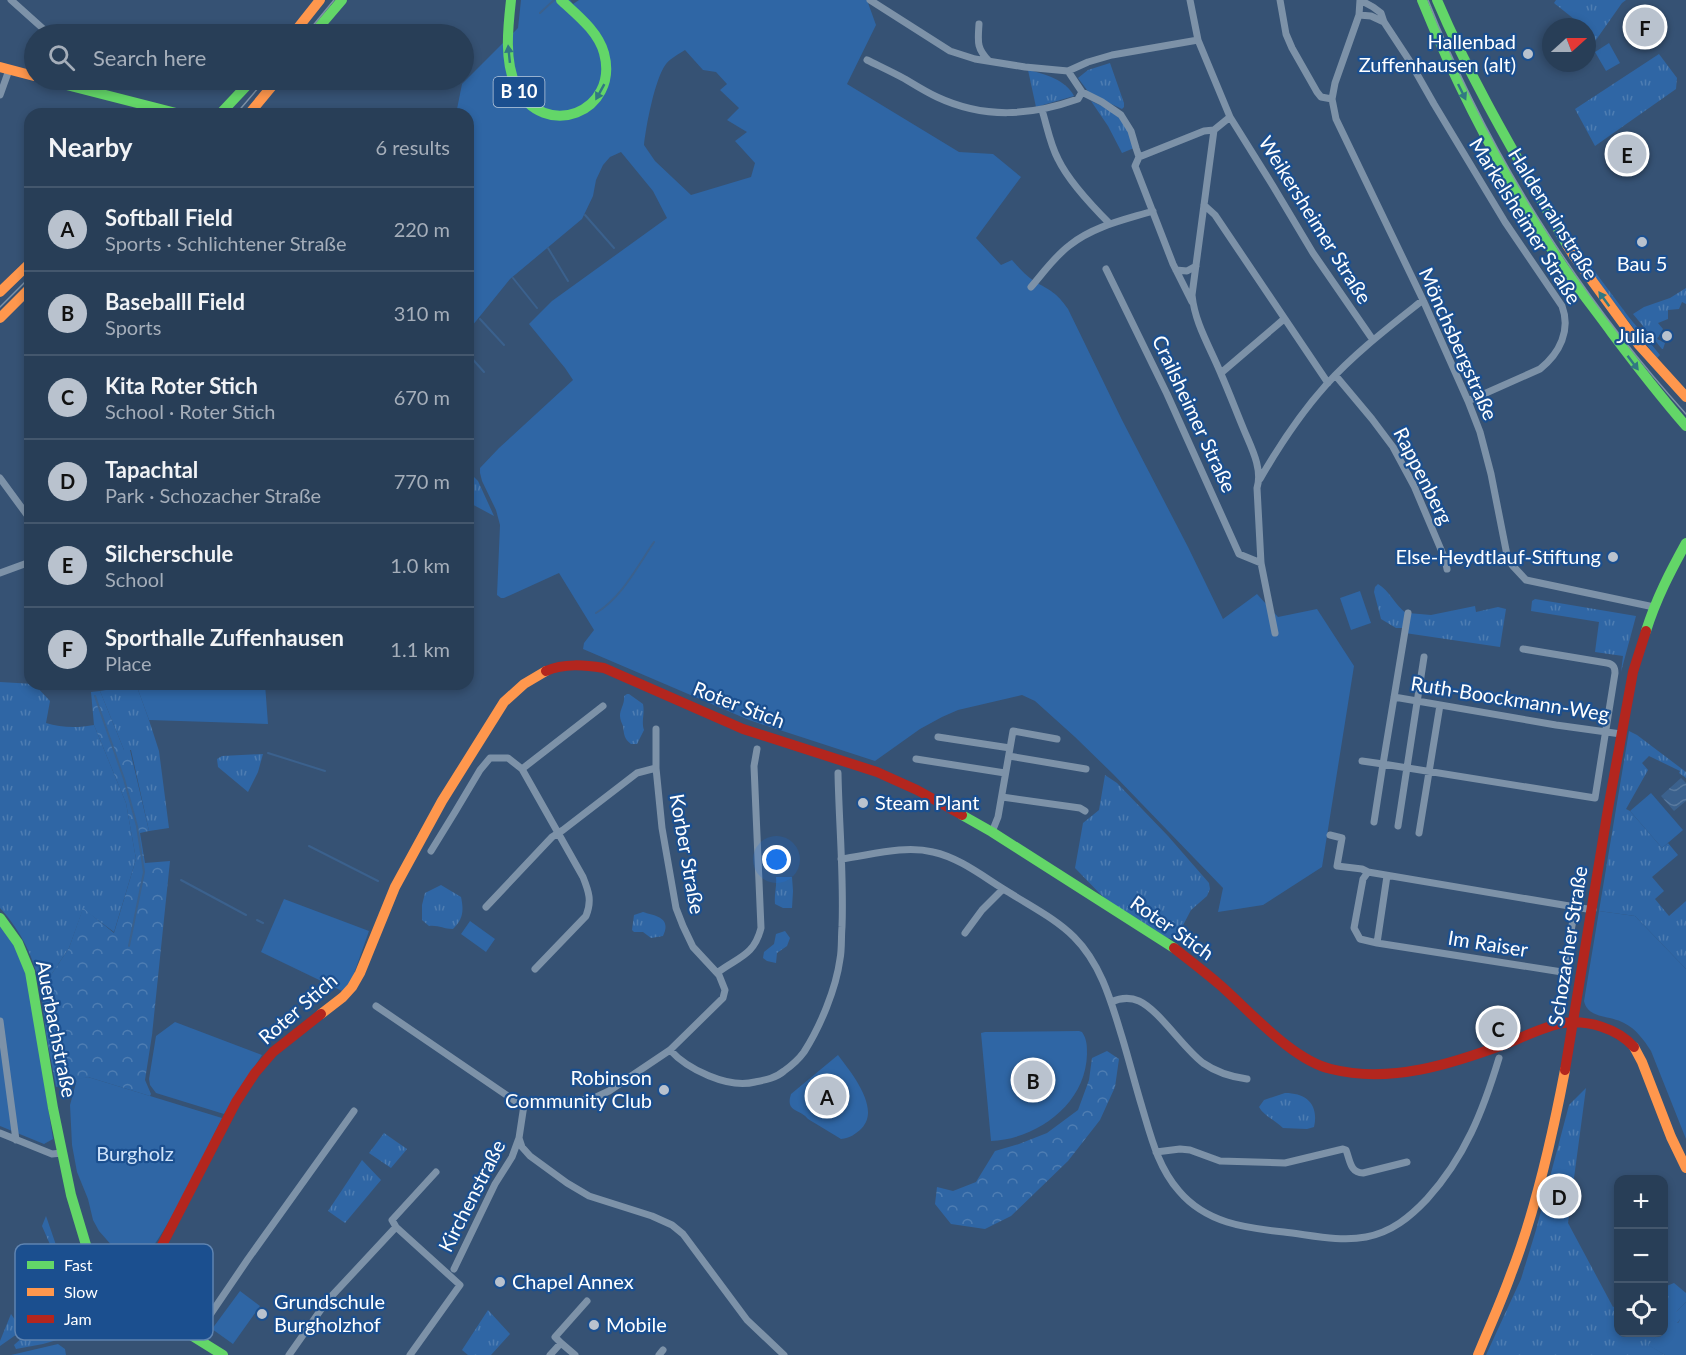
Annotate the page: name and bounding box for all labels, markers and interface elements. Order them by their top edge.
pin: F [1626,4,1664,50]
north arrow [1542,18,1596,72]
search box [24,24,474,90]
place label: Hallenbad Zuffenhausen (alt) [1359,29,1516,76]
icon: search [45,41,78,74]
text: Search here [93,44,206,71]
one-way arrow [504,45,514,64]
marker: Hallenbad Zuffenhausen (alt) [1521,47,1535,61]
road number: B 10 [494,77,544,107]
one-way arrow [595,84,605,101]
one-way arrow [1458,84,1467,101]
text: Nearby [48,131,133,163]
street label: Weikersheimer Straße [1254,131,1377,308]
pin: E [1608,132,1646,176]
street label: Markelsheimer Straße [1465,133,1587,308]
text: 6 results [375,135,450,159]
street label: Haldenrainstraße [1504,143,1604,284]
text: Softball Field [105,204,233,231]
text: A [61,217,74,241]
text: 220 m [394,217,450,241]
text: Sports · Schlichtener Straße [105,231,347,255]
marker: Bau 5 [1635,235,1649,249]
place label: Bau 5 [1617,251,1667,275]
street label: Mönchsbergstraße [1415,264,1503,424]
text: Baseballl Field [105,288,245,315]
one-way arrow [1598,291,1610,307]
text: B [61,301,74,325]
text: 310 m [394,301,450,325]
text: Sports [105,315,161,339]
place label: Julia [1616,323,1655,347]
marker: Julia [1660,329,1674,343]
street label: Crailsheimer Straße [1148,331,1242,496]
one-way arrow [1627,355,1639,371]
text: Kita Roter Stich [105,372,258,399]
text: C [61,385,74,409]
text: 670 m [394,385,450,409]
text: School · Roter Stich [105,399,275,423]
street label: Rappenberg [1389,423,1459,528]
text: Tapachtal [105,456,198,483]
text: D [60,469,75,493]
text: 770 m [394,469,450,493]
text: Park · Schozacher Straße [105,483,321,507]
text: Silcherschule [105,540,233,567]
place label: Else-Heydtlauf-Stiftung [1395,544,1601,568]
marker: Else-Heydtlauf-Stiftung [1606,550,1620,564]
text: E [62,553,73,577]
text: 1.0 km [390,553,450,577]
text: School [105,567,164,591]
text: Sporthalle Zuffenhausen [105,624,344,651]
text: F [62,637,73,661]
text: 1.1 km [390,637,450,661]
text: Place [105,651,152,675]
street label: Ruth-Boockmann-Weg [1409,670,1611,726]
street label: Roter Stich [690,676,789,732]
place label: Steam Plant [875,790,979,814]
street label: Korber Straße [666,792,710,916]
marker: Steam Plant [856,796,870,810]
your location [762,845,791,874]
street label: Schozacher Straße [1543,864,1592,1028]
street label: Roter Stich [1126,890,1219,965]
street label: Im Raiser [1446,925,1531,961]
street label: Auerbachstraße [32,958,82,1099]
street label: Roter Stich [253,968,341,1049]
pin: C [1478,1006,1518,1050]
pin: B [1014,1058,1052,1102]
place label: Robinson Community Club [505,1065,652,1112]
pin: A [808,1074,846,1118]
marker: Robinson Community Club [657,1083,671,1097]
street label: Kirchenstraße [433,1136,510,1256]
park label: Burgholz [96,1141,174,1165]
pin: D [1540,1174,1578,1218]
map controls [1614,1175,1668,1337]
button: + [1614,1175,1668,1229]
button: − [1614,1229,1668,1283]
legend [15,1244,213,1340]
text: Fast [64,1255,93,1274]
place label: Chapel Annex [512,1269,634,1293]
marker: Chapel Annex [493,1275,507,1289]
text: Slow [64,1282,98,1301]
button: locate [1614,1283,1668,1337]
place label: Grundschule Burgholzhof [274,1289,385,1336]
marker: Grundschule Burgholzhof [255,1307,269,1321]
text: Jam [64,1309,92,1328]
place label: Mobile [606,1312,667,1336]
marker: Mobile [587,1318,601,1332]

